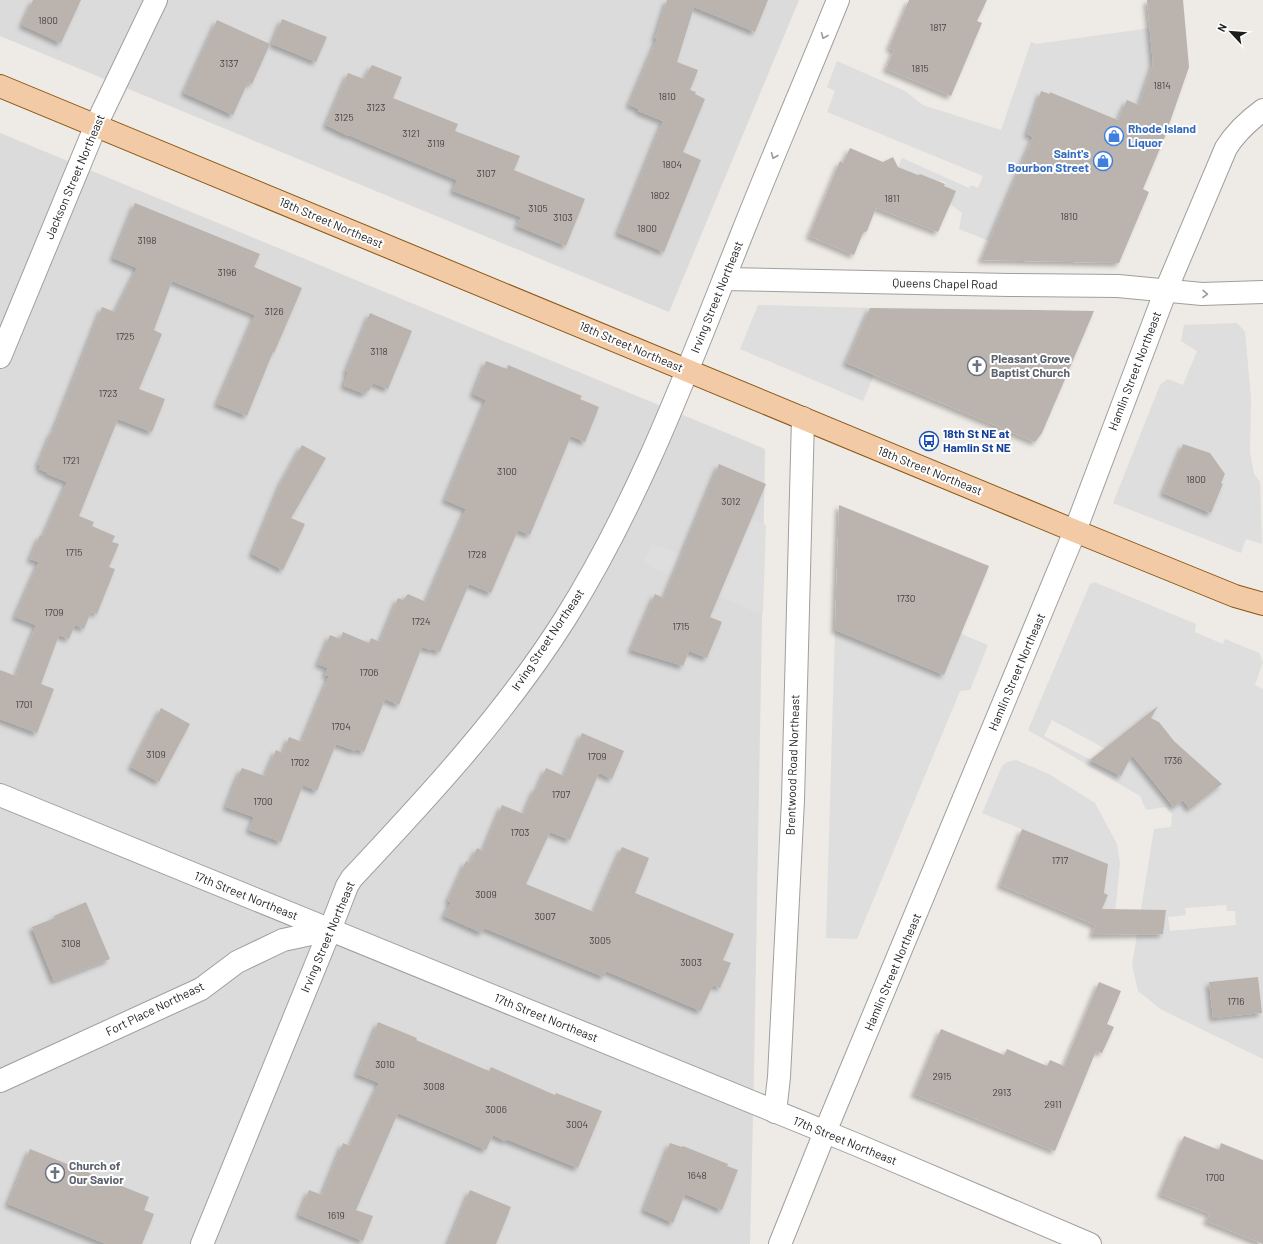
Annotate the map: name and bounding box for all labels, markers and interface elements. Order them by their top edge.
north arrow [1211,12,1251,52]
house number: 1800 [38,14,58,26]
house number: 1817 [930,21,947,33]
text: N [1214,21,1229,34]
one-way arrow [820,33,828,40]
house number: 3137 [220,57,238,69]
house number: 1815 [911,62,929,74]
house number: 1814 [1153,79,1171,91]
house number: 1810 [658,90,676,102]
house number: 3123 [366,101,386,113]
house number: 3125 [334,111,354,123]
street label: Jackson Street Northeast [41,112,107,241]
place label: Rhode Island Liquor [1128,121,1196,149]
shop icon: Rhode Island Liquor [1103,125,1125,147]
house number: 3121 [402,127,420,139]
house number: 3119 [427,137,445,149]
place label: Saint's Bourbon Street [1008,146,1089,174]
shop icon: Saint's Bourbon Street [1092,150,1114,172]
one-way arrow [771,152,779,160]
house number: 1804 [662,158,682,170]
house number: 3107 [477,167,496,179]
house number: 1802 [650,189,670,201]
house number: 1811 [884,192,900,204]
street label: 18th Street Northeast [277,194,385,250]
house number: 3105 [528,202,548,214]
house number: 1810 [1060,210,1078,222]
house number: 3103 [553,211,573,223]
house number: 1800 [637,222,657,234]
house number: 3198 [138,234,157,246]
street label: Irving Street Northeast [687,239,745,355]
house number: 3196 [218,266,236,278]
street label: Queens Chapel Road [892,275,998,291]
one-way arrow [1202,289,1208,298]
house number: 3126 [264,305,284,317]
street label: Hamlin Street Northeast [1105,309,1163,432]
street label: 18th Street Northeast [577,318,685,374]
house number: 1725 [116,330,134,342]
house number: 3118 [370,345,388,357]
place label: Pleasant Grove Baptist Church [991,351,1071,379]
church icon: Pleasant Grove Baptist Church [966,355,988,377]
house number: 1723 [99,387,117,399]
place label: 18th St NE at Hamlin St NE [943,426,1011,454]
bus stop icon: 18th St NE at Hamlin St NE [918,430,940,452]
street label: 18th Street Northeast [876,443,985,497]
house number: 1721 [63,454,79,466]
house number: 3100 [497,465,517,477]
house number: 1800 [1186,473,1206,485]
house number: 3012 [721,495,741,507]
house number: 1715 [66,546,82,558]
house number: 1728 [468,548,486,560]
street label: Irving Street Northeast [508,586,586,693]
house number: 1730 [896,592,916,604]
house number: 1709 [44,606,64,618]
street label: Hamlin Street Northeast [985,611,1047,732]
house number: 1724 [411,615,431,627]
house number: 1715 [673,620,689,632]
house number: 1706 [359,666,379,678]
street label: Brentwood Road Northeast [783,694,801,836]
house number: 1701 [15,698,33,710]
house number: 1704 [331,720,351,732]
house number: 3109 [146,748,166,760]
house number: 1709 [587,750,607,762]
house number: 1736 [1164,754,1182,766]
house number: 1702 [290,756,310,768]
house number: 1707 [552,788,571,800]
house number: 1700 [253,795,273,807]
house number: 1703 [510,826,530,838]
house number: 1717 [1052,854,1069,866]
street label: 17th Street Northeast [192,868,300,922]
street label: Irving Street Northeast [297,879,357,994]
house number: 3009 [475,888,497,900]
house number: 3007 [534,910,556,922]
street label: Hamlin Street Northeast [861,911,923,1032]
house number: 3005 [589,934,611,946]
house number: 3108 [61,937,81,949]
house number: 3003 [680,956,702,968]
street label: Fort Place Northeast [103,978,206,1038]
street label: 17th Street Northeast [492,990,600,1044]
house number: 1716 [1228,995,1244,1007]
house number: 3010 [375,1058,395,1070]
house number: 2915 [932,1070,952,1082]
house number: 3008 [423,1080,445,1092]
house number: 2913 [992,1086,1012,1098]
house number: 2911 [1044,1098,1062,1110]
house number: 3006 [485,1103,507,1115]
street label: 17th Street Northeast [791,1113,899,1167]
house number: 3004 [566,1118,588,1130]
place label: Church of Our Savior [69,1158,124,1186]
church icon: Church of Our Savior [44,1162,66,1184]
house number: 1648 [687,1169,707,1181]
house number: 1700 [1205,1171,1225,1183]
house number: 1619 [327,1209,345,1221]

